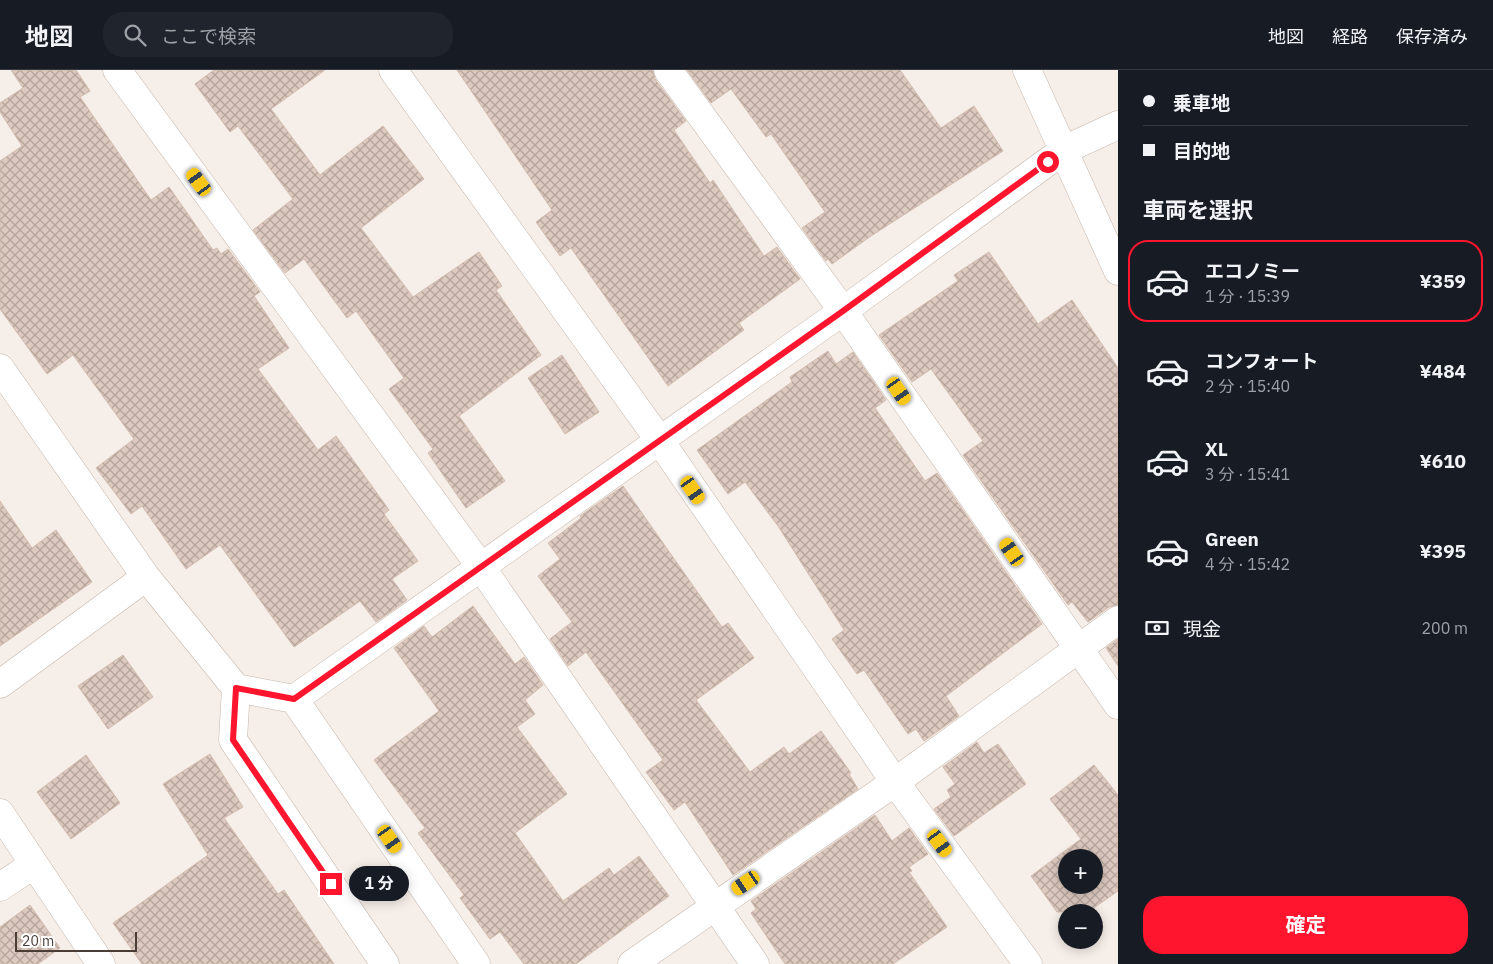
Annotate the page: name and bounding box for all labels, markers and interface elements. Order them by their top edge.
search box [103,12,453,57]
text: 地図 [25,20,73,52]
icon: search [121,21,149,49]
text: ここで検索 [161,24,256,48]
text: 地図 [1268,25,1304,48]
text: 経路 [1332,25,1368,48]
text: 保存済み [1396,25,1468,48]
text: 乗車地 [1173,91,1230,115]
text: 目的地 [1173,139,1230,163]
route start [1037,151,1059,173]
car [184,165,213,199]
text: 車両を選択 [1143,195,1253,224]
icon: car [1145,259,1190,304]
text: エコノミー [1205,259,1300,283]
text: ¥359 [1419,269,1466,293]
text: 1 分 · 15:39 [1205,286,1290,306]
icon: car [1145,349,1190,394]
text: コンフォート [1205,349,1318,373]
text: ¥484 [1419,359,1466,383]
car [884,374,913,408]
text: 2 分 · 15:40 [1205,376,1290,396]
text: XL [1205,437,1228,461]
icon: car [1145,439,1190,484]
text: ¥610 [1419,449,1466,473]
text: 3 分 · 15:41 [1205,464,1290,484]
car [678,473,707,507]
text: Green [1205,527,1259,551]
icon: car [1145,529,1190,574]
car [997,535,1026,569]
text: ¥395 [1419,539,1466,563]
text: 4 分 · 15:42 [1205,554,1290,574]
icon: cash [1143,614,1171,642]
text: 現金 [1183,617,1221,641]
text: 200 m [1421,618,1468,638]
car [375,822,404,856]
car [925,826,954,860]
map controls [1058,849,1103,949]
button: + [1058,849,1103,894]
callout: 1 分 [348,866,408,902]
car [729,868,762,898]
route end [320,873,342,895]
text: 1 分 [364,873,394,893]
button: 確定 [1143,896,1468,954]
button: − [1058,904,1103,949]
scale bar [15,929,138,952]
text: 20 m [22,932,54,950]

